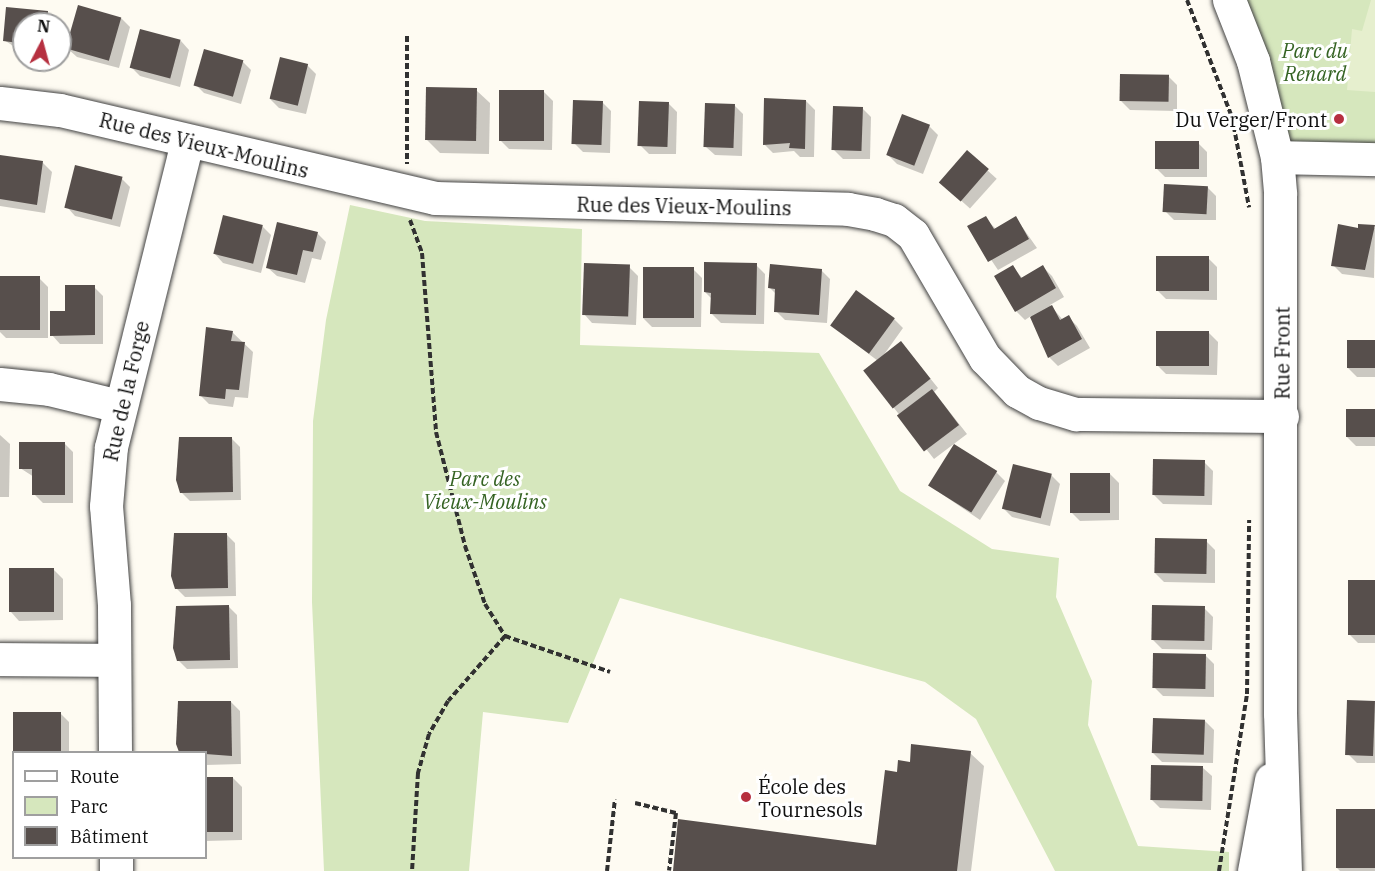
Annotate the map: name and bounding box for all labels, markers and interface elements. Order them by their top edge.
north arrow [12,12,72,72]
text: N [36,15,51,37]
park label: Parc du Renard [1282,39,1348,86]
street label: Rue des Vieux-Moulins [97,107,311,183]
place label: Du Verger/Front [1175,107,1327,131]
marker: Du Verger/Front [1332,112,1346,126]
street label: Rue des Vieux-Moulins [576,192,792,220]
street label: Rue Front [1270,306,1294,400]
street label: Rue de la Forge [98,318,154,464]
park label: Parc des Vieux-Moulins [423,467,547,514]
legend [12,751,207,859]
text: Route [70,765,119,788]
place label: École des Tournesols [758,774,863,821]
marker: École des Tournesols [739,790,753,804]
text: Parc [70,795,108,818]
text: Bâtiment [70,825,148,848]

